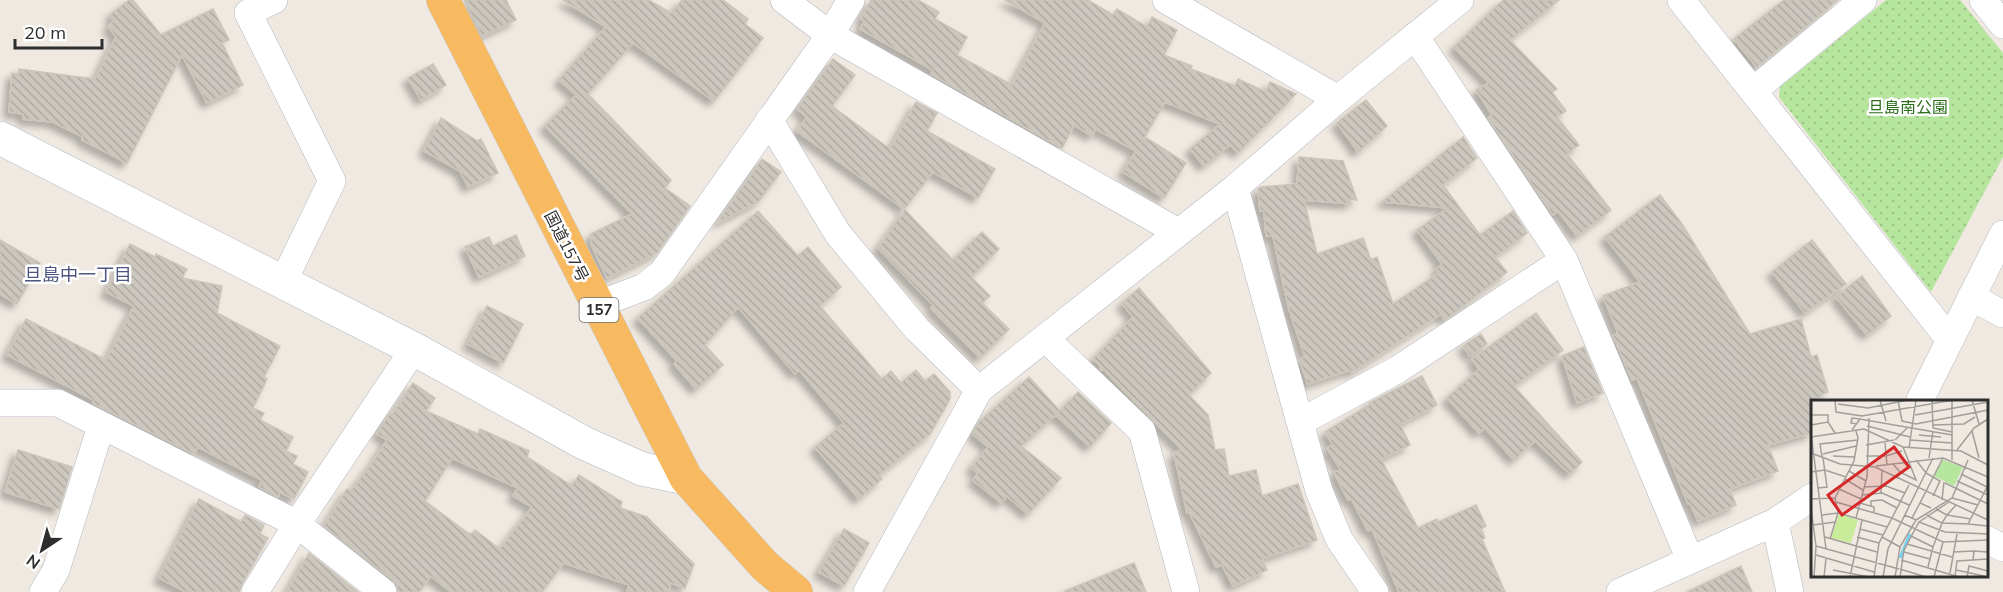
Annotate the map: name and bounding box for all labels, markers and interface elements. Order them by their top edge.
scale bar [15,12,102,50]
text: 20 m [24,21,66,44]
park label: 旦島南公園 [1868,97,1948,117]
street label: 国道157号 [541,207,593,285]
district label: 旦島中一丁目 [24,263,132,286]
road number: 157 [580,298,618,322]
inset map [1811,400,1988,577]
north arrow [12,520,72,580]
text: N [22,550,44,574]

